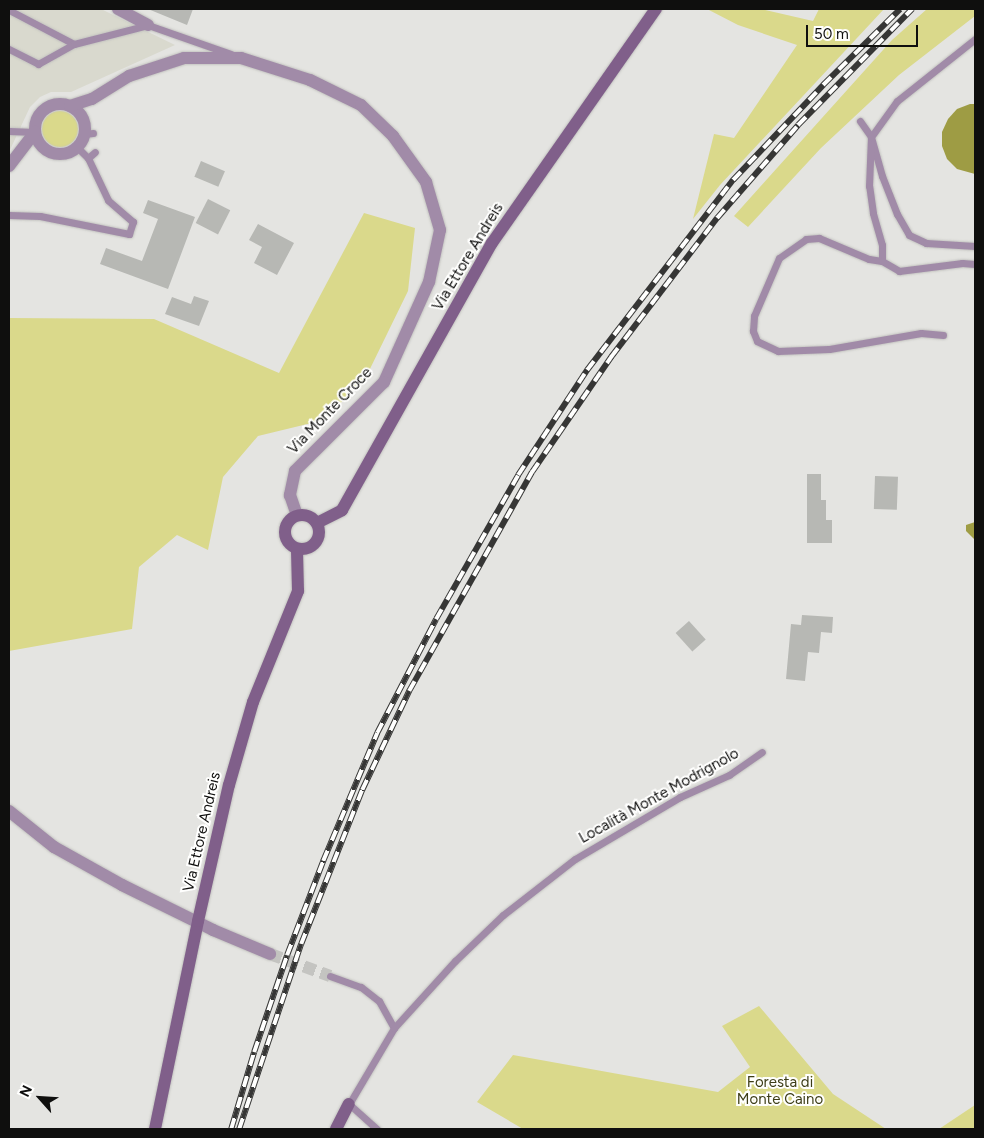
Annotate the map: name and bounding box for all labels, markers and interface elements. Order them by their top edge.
scale bar [809,15,922,47]
text: 50 m [814,25,849,43]
street label: Via Ettore Andreis [429,200,507,314]
street label: Via Monte Croce [284,364,376,458]
street label: Località Monte Modrignolo [576,745,742,847]
street label: Via Ettore Andreis [179,770,225,894]
north arrow [15,1073,65,1123]
park label: Foresta di Monte Caino [737,1073,823,1108]
text: N [16,1083,36,1100]

